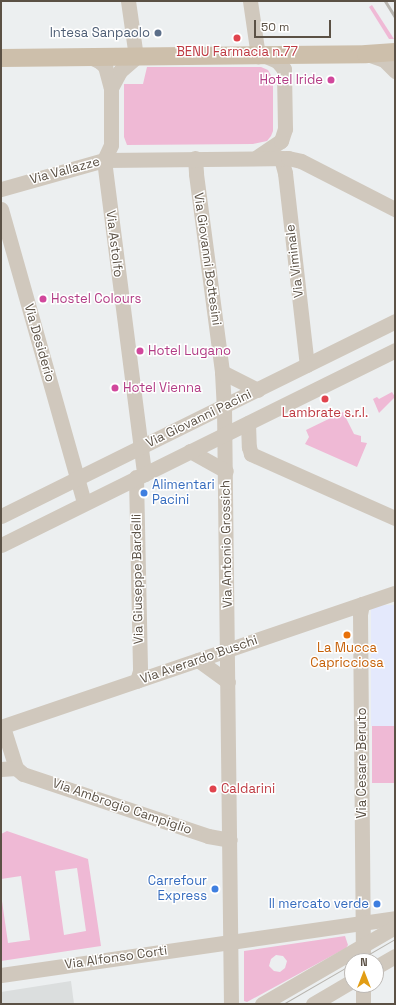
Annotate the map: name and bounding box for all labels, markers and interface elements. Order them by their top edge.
scale bar [256,12,333,38]
text: 50 m [261,19,289,35]
place label: Intesa Sanpaolo [50,25,150,41]
marker: Intesa Sanpaolo [153,28,163,38]
marker: BENU Farmacia n.77 [232,33,242,43]
place label: BENU Farmacia n.77 [176,44,298,60]
place label: Hotel Iride [259,72,323,88]
marker: Hotel Iride [326,75,336,85]
street label: Via Vallazze [28,154,102,188]
street label: Via Giovanni Bottesini [190,192,224,326]
street label: Via Astolfo [102,210,126,278]
street label: Via Viminale [283,223,307,299]
place label: Hostel Colours [51,291,141,307]
marker: Hostel Colours [38,294,48,304]
street label: Via Desiderio [20,302,58,384]
place label: Hotel Lugano [148,343,231,359]
marker: Hotel Lugano [135,346,145,356]
place label: Hotel Vienna [123,380,202,396]
marker: Hotel Vienna [110,383,120,393]
street label: Via Giovanni Pacini [144,387,254,451]
marker: Lambrate s.r.l. [320,394,330,404]
place label: Lambrate s.r.l. [282,405,368,421]
place label: Alimentari Pacini [152,478,215,509]
street label: Via Antonio Grossich [218,480,236,608]
marker: Alimentari Pacini [139,488,149,498]
street label: Via Giuseppe Bardelli [129,514,147,644]
marker: La Mucca Capricciosa [342,630,352,640]
street label: Via Averardo Buschi [138,633,260,687]
place label: La Mucca Capricciosa [310,641,384,672]
street label: Via Cesare Beruto [354,708,370,818]
street label: Via Ambrogio Campiglio [50,776,194,838]
place label: Caldarini [221,781,275,797]
marker: Caldarini [208,784,218,794]
place label: Carrefour Express [148,874,207,905]
marker: Carrefour Express [210,884,220,894]
place label: Il mercato verde [269,896,369,912]
marker: Il mercato verde [372,899,382,909]
street label: Via Alfonso Corti [64,943,168,973]
north arrow [344,953,384,993]
text: N [360,955,368,969]

